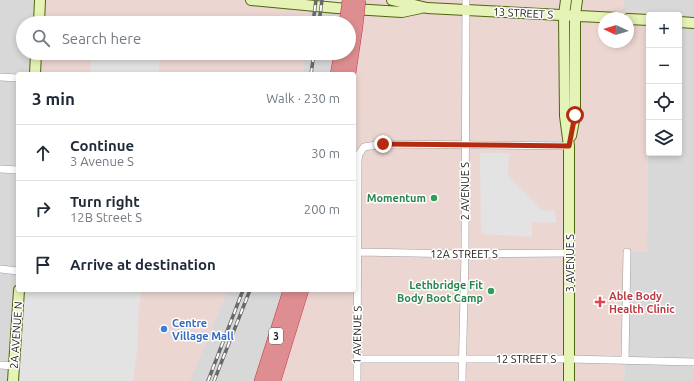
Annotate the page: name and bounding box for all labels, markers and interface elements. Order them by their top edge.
street label: 13 STREET S [493,5,554,21]
north arrow [598,12,634,48]
map controls [646,12,682,156]
button: + [646,12,682,48]
search box [16,16,356,60]
icon: search [30,27,52,49]
text: Search here [62,30,141,47]
button: − [646,48,682,84]
button: locate [646,84,682,120]
text: 3 min [32,89,75,108]
text: Walk · 230 m [266,91,340,105]
route start [566,106,584,124]
button: layers [646,120,682,156]
route end [374,135,392,153]
text: Continue [70,137,134,154]
icon: ahead [32,142,54,164]
text: 30 m [311,146,340,160]
text: 3 Avenue S [70,154,134,168]
street label: 2 AVENUE S [459,162,471,220]
place label: Momentum [367,192,426,204]
text: Turn right [70,193,140,210]
marker: Momentum [429,193,439,203]
icon: right [32,198,54,220]
text: 200 m [304,202,340,216]
text: 12B Street S [70,210,142,224]
street label: 3 AVENUE S [564,234,576,292]
street label: 12A STREET S [430,248,498,260]
icon: arrive [32,254,54,276]
text: Arrive at destination [70,256,216,273]
place label: Lethbridge Fit Body Boot Camp [397,279,483,304]
marker: Lethbridge Fit Body Boot Camp [486,286,496,296]
place label: Able Body Health Clinic [609,290,675,315]
marker: Able Body Health Clinic [594,296,606,308]
street label: 2A AVENUE N [8,301,24,369]
street label: 1 AVENUE S [350,306,364,364]
place label: Centre Village Mall [172,317,234,342]
marker: Centre Village Mall [159,324,169,334]
road number: 3 [269,328,283,344]
street label: 12 STREET S [496,353,556,365]

